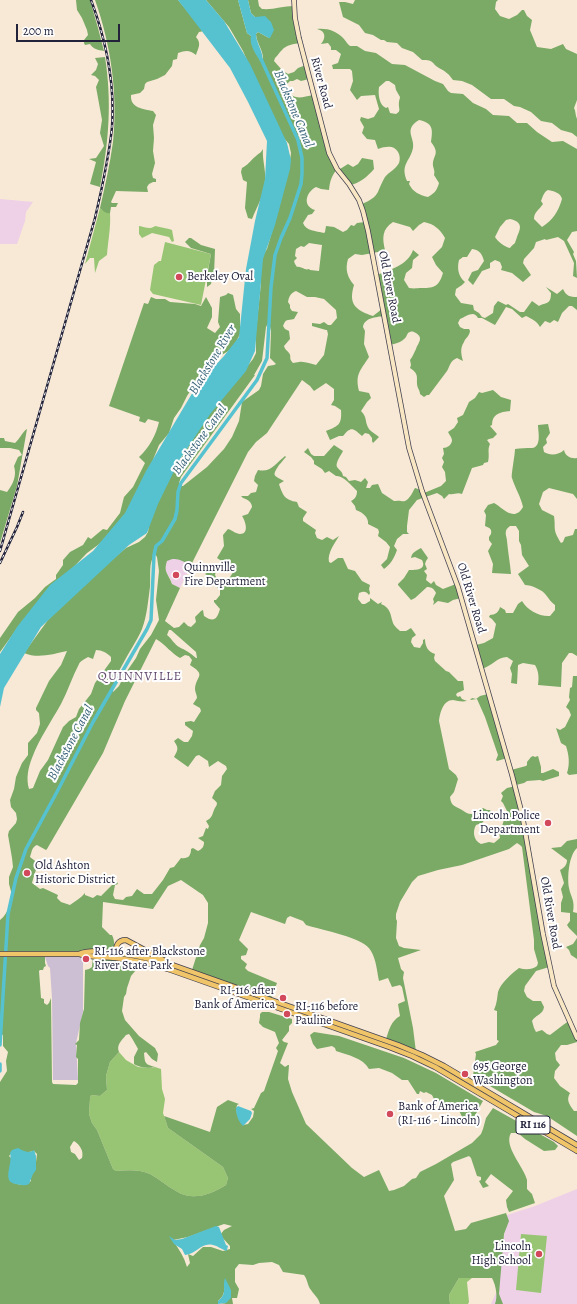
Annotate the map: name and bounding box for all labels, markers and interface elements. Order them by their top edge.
scale bar [18,16,122,42]
text: 200 m [23,23,54,39]
street label: River Road [307,56,335,110]
water label: Blackstone Canal [270,68,316,150]
street label: Old River Road [375,250,403,324]
place label: Berkeley Oval [187,270,253,284]
marker: Berkeley Oval [174,272,184,282]
water label: Blackstone River [186,322,240,398]
water label: Blackstone Canal [169,402,231,478]
place label: Quinnville Fire Department [184,561,266,589]
street label: Old River Road [453,561,489,635]
marker: Quinnville Fire Department [171,570,181,580]
district label: QUINNVILLE [98,669,182,685]
water label: Blackstone Canal [45,703,97,783]
place label: Lincoln Police Department [473,809,540,837]
marker: Lincoln Police Department [543,818,553,828]
place label: Old Ashton Historic District [35,859,115,887]
marker: Old Ashton Historic District [22,868,32,878]
street label: Old River Road [537,876,563,950]
place label: RI-116 after Blackstone River State Park [94,945,205,973]
marker: RI-116 after Blackstone River State Park [81,954,91,964]
place label: RI-116 after Bank of America [194,984,275,1012]
marker: RI-116 after Bank of America [278,993,288,1003]
place label: RI-116 before Pauline [295,1000,358,1028]
marker: RI-116 before Pauline [282,1009,292,1019]
place label: 695 George Washington [473,1060,533,1088]
marker: 695 George Washington [460,1069,470,1079]
place label: Bank of America (RI-116 - Lincoln) [398,1100,480,1128]
marker: Bank of America (RI-116 - Lincoln) [385,1109,395,1119]
road number: RI 116 [516,1116,550,1134]
place label: Lincoln High School [471,1240,531,1268]
marker: Lincoln High School [534,1249,544,1259]

